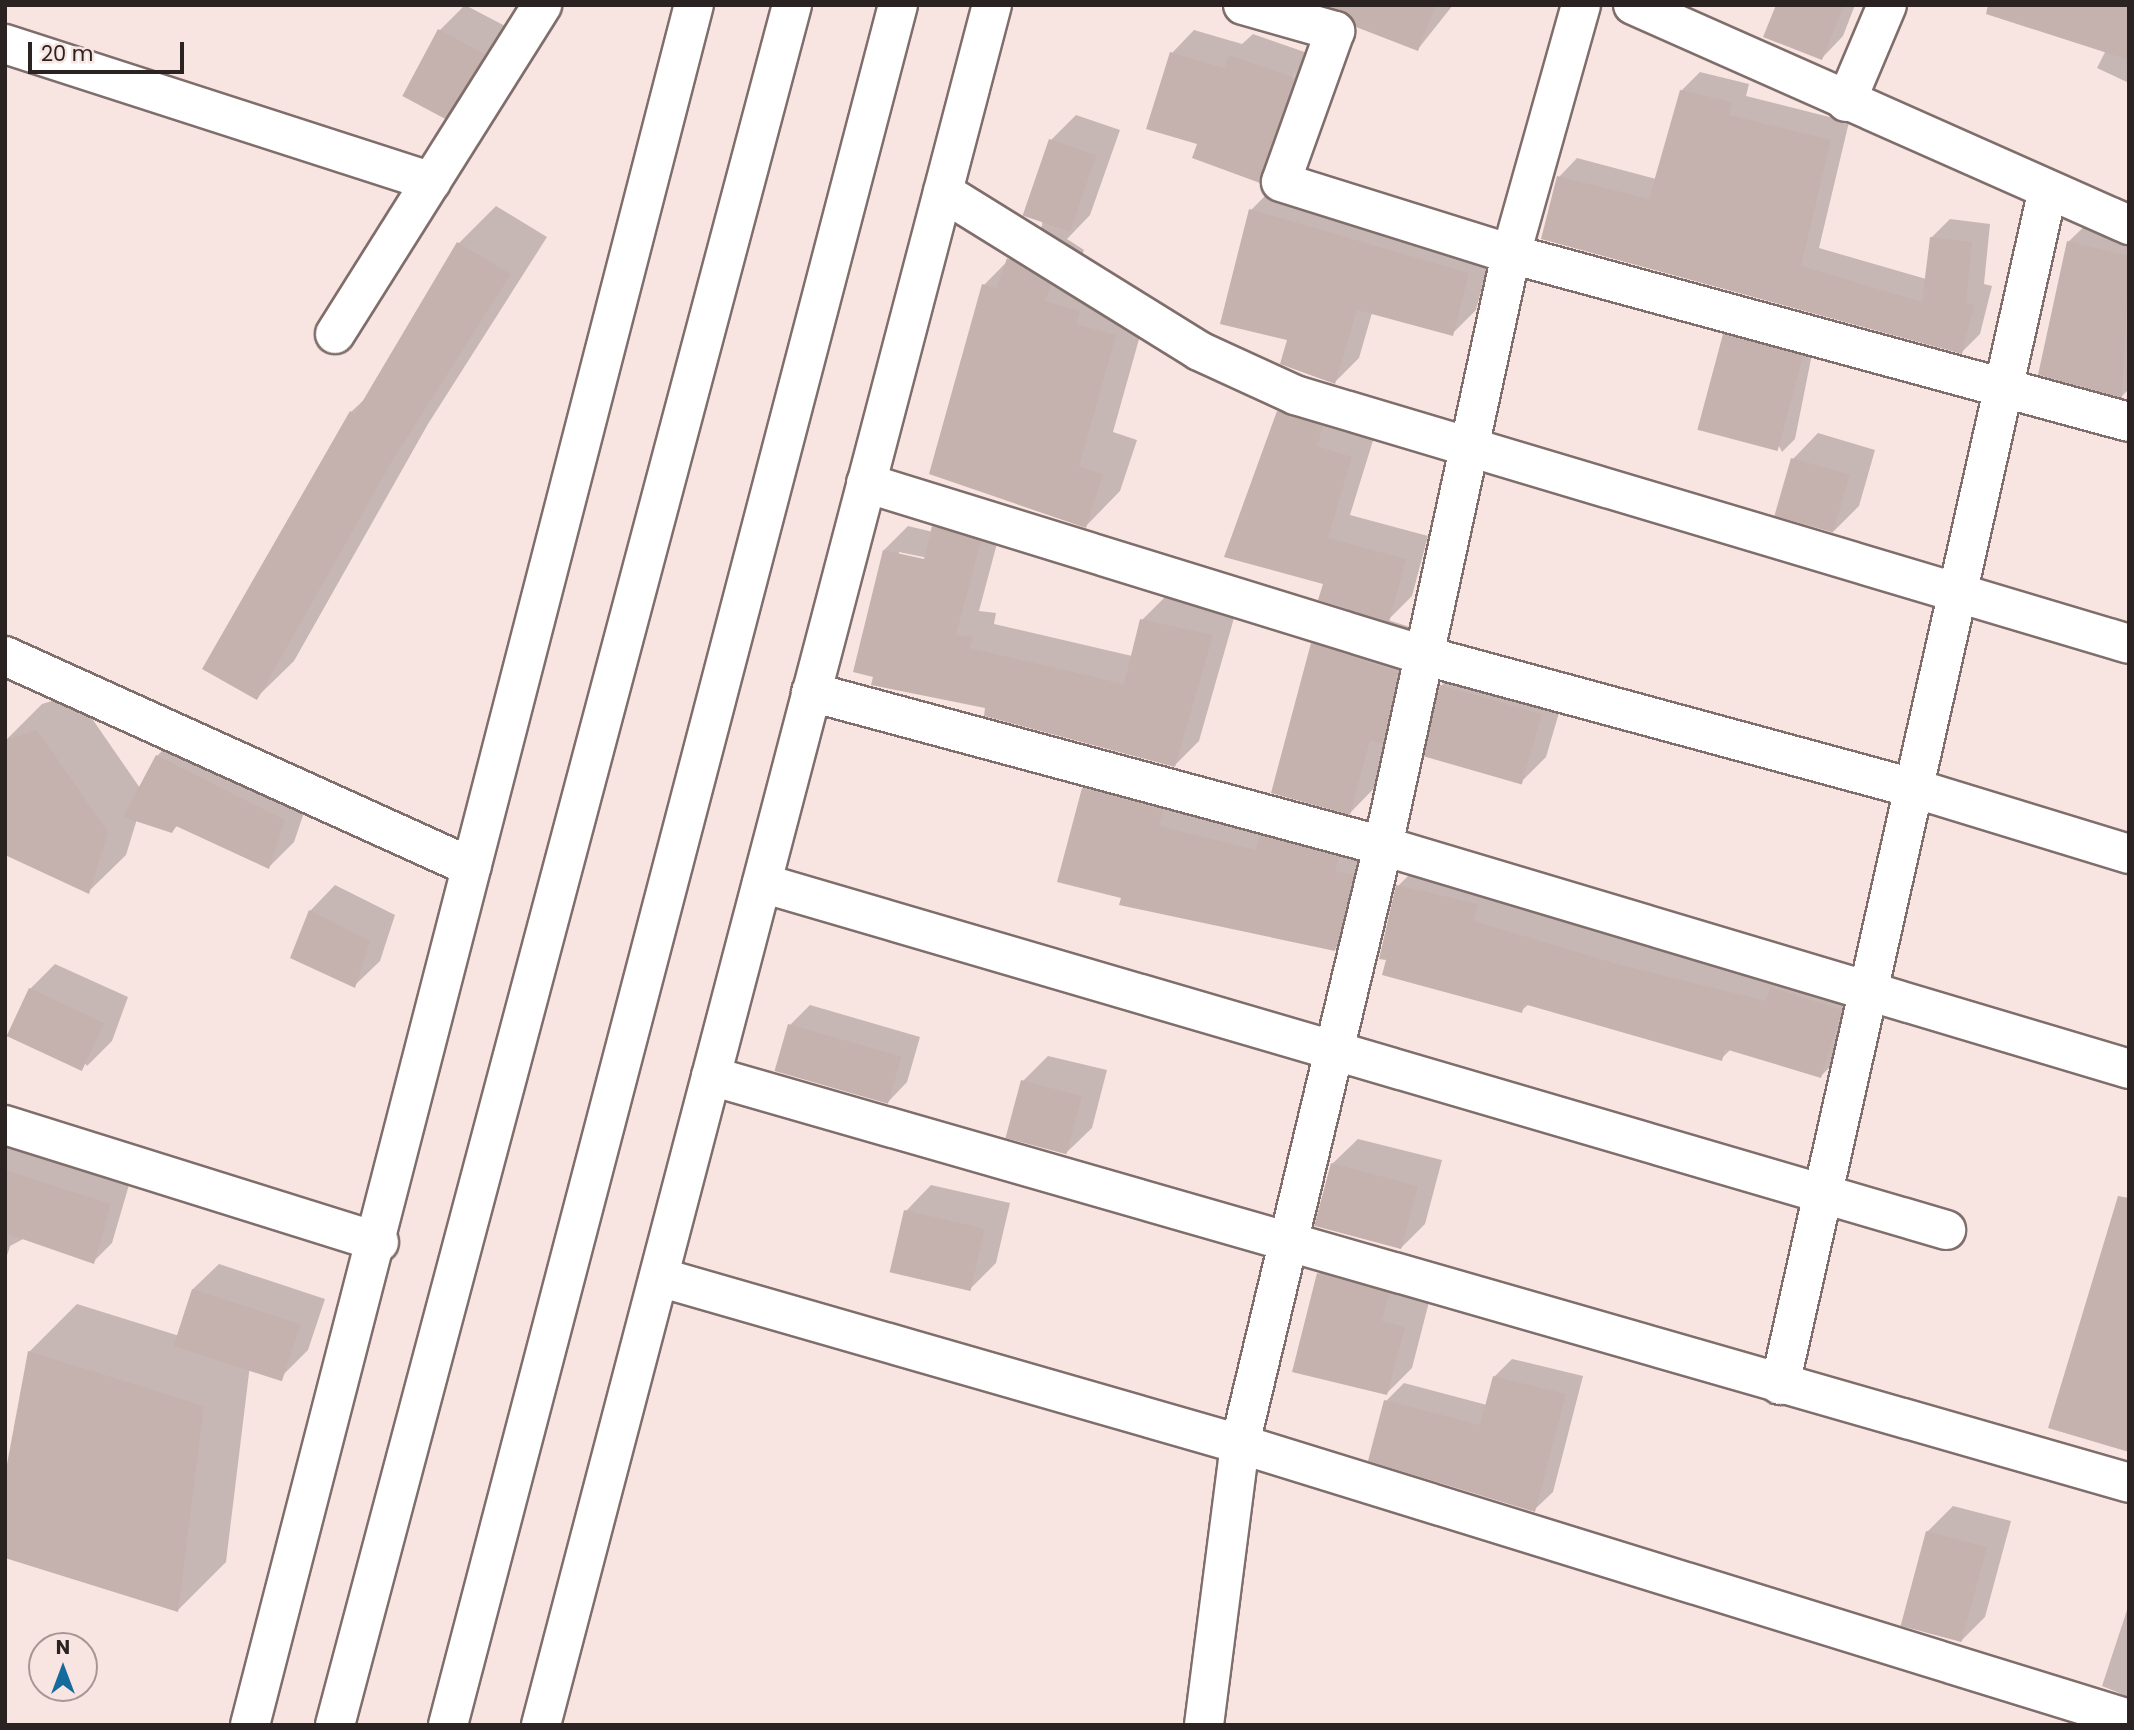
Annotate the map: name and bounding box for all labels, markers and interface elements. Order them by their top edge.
scale bar [32,28,187,72]
text: 20 m [41,39,94,68]
north arrow [28,1632,98,1702]
text: N [56,1634,70,1661]

